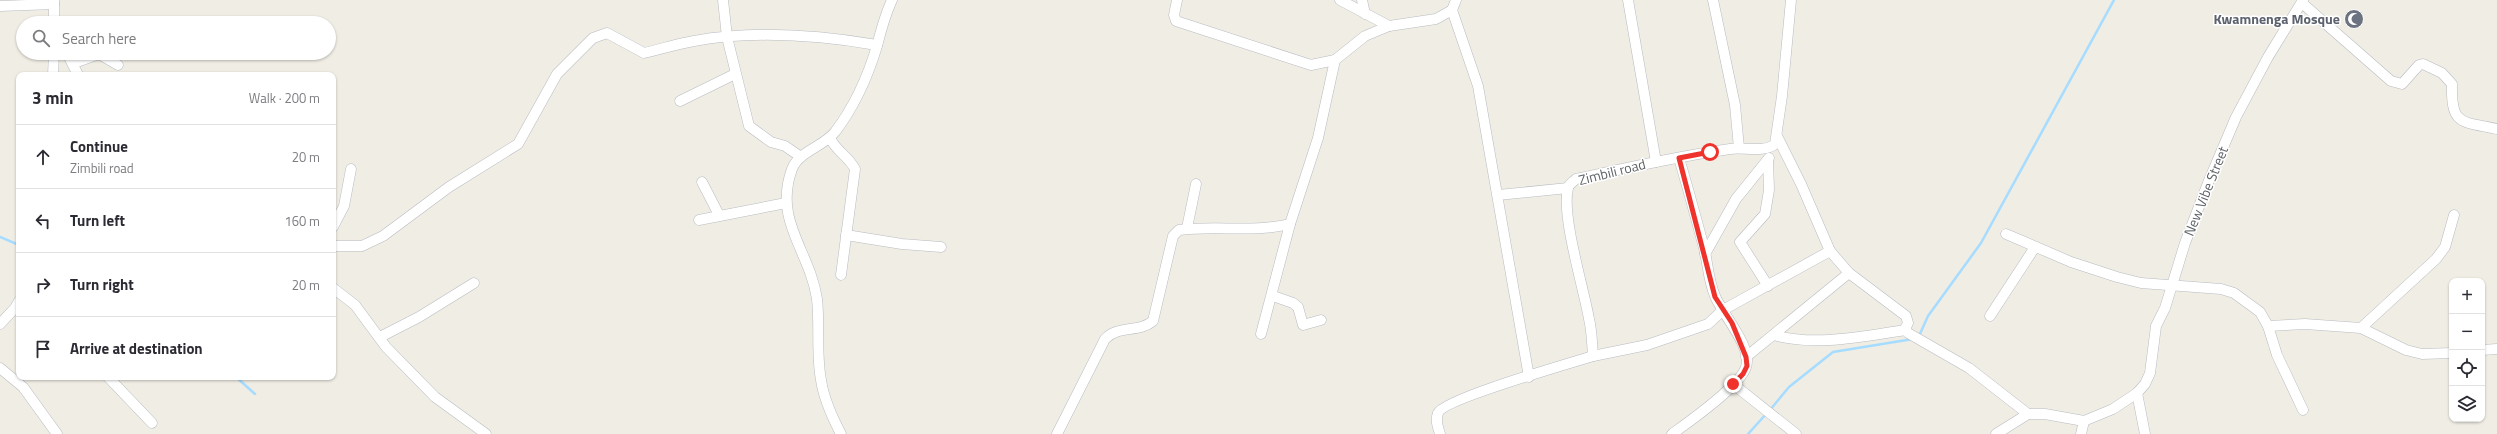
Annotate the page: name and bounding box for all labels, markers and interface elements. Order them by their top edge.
place label: Kwamnenga Mosque [2213,8,2340,29]
mosque icon: Kwamnenga Mosque [2343,8,2365,30]
search box [16,16,336,60]
icon: search [30,27,52,49]
text: Search here [62,27,136,50]
text: 3 min [32,85,73,111]
text: Walk · 200 m [249,88,320,108]
text: Continue [70,135,128,158]
route start [1701,143,1719,161]
street label: New Vibe Street [2178,143,2233,239]
icon: ahead [32,146,54,168]
text: 20 m [292,147,320,167]
street label: Zimbili road [1576,153,1648,190]
text: Zimbili road [70,158,134,178]
text: Turn left [70,209,125,232]
icon: left [32,210,54,232]
text: 160 m [284,211,320,231]
text: Turn right [70,273,134,296]
icon: right [32,274,54,296]
text: 20 m [292,275,320,295]
map controls [2449,278,2485,422]
button: + [2449,278,2485,314]
button: − [2449,314,2485,350]
text: Arrive at destination [70,337,203,360]
icon: arrive [32,338,54,360]
button: locate [2449,350,2485,386]
route end [1724,375,1742,393]
button: layers [2449,386,2485,422]

